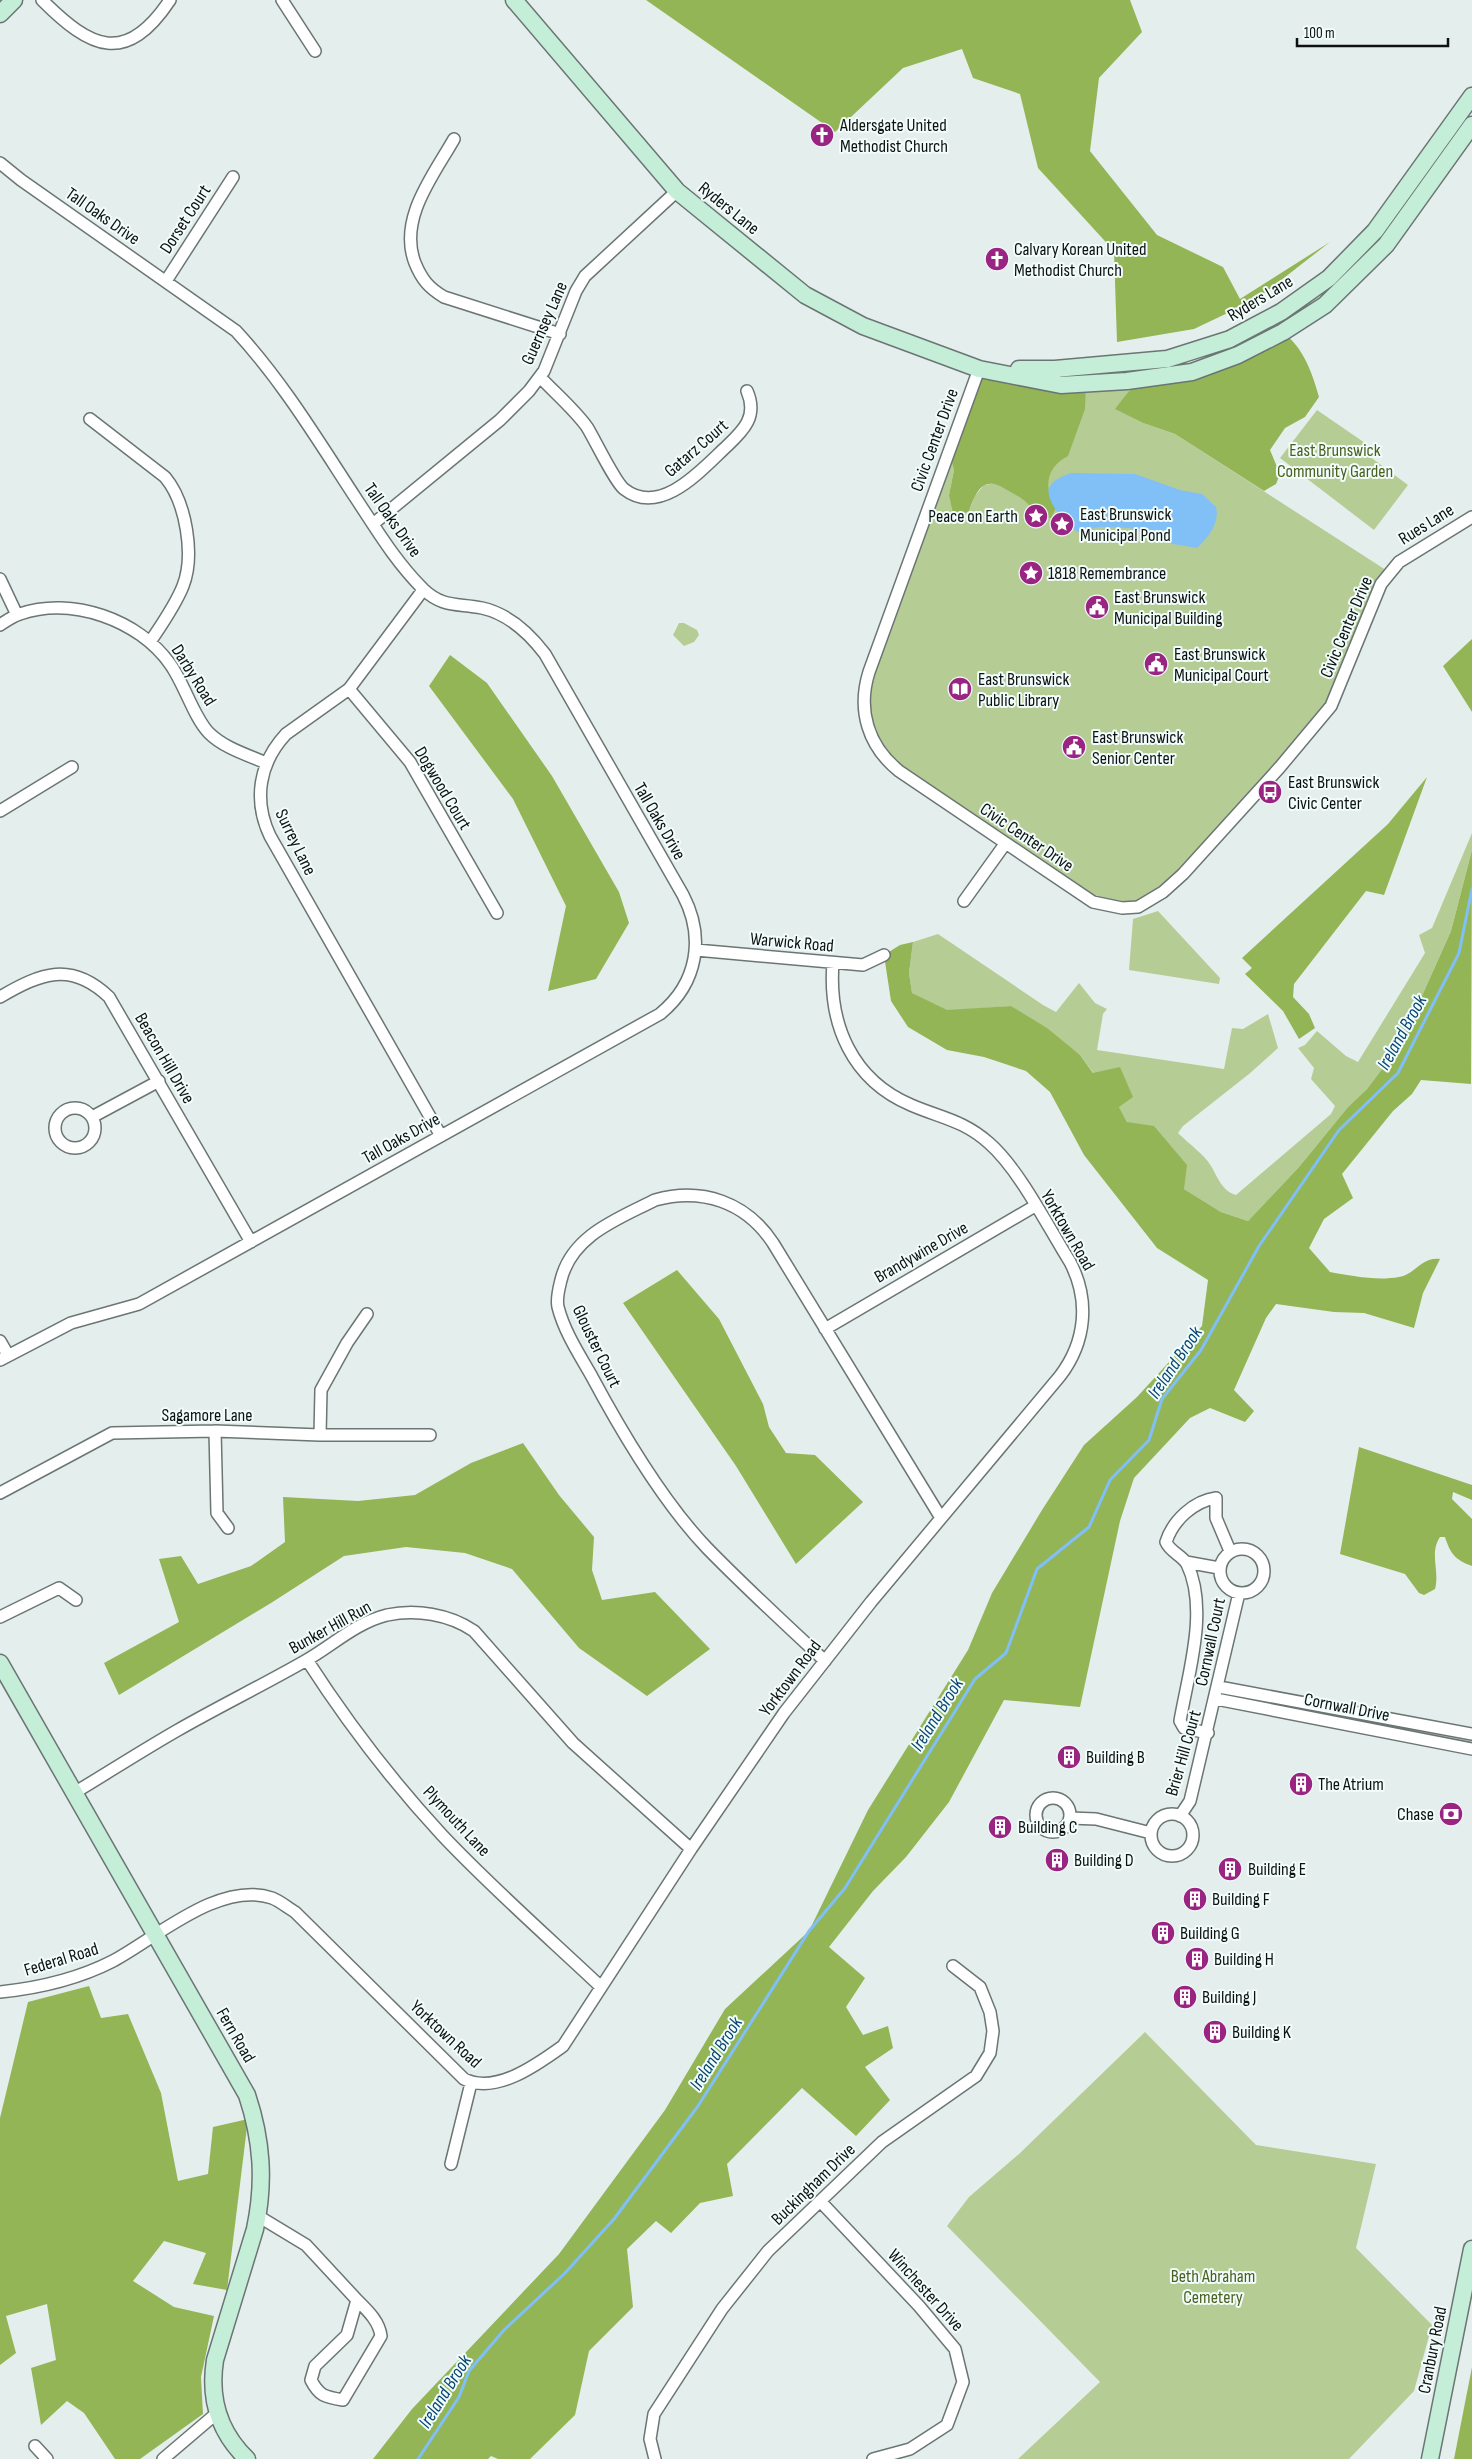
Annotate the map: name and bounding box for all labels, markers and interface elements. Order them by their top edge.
scale bar [1297,15,1448,47]
text: 100 m [1304,24,1335,43]
place label: Aldersgate United Methodist Church [839,115,948,157]
church icon: Aldersgate United Methodist Church [809,122,835,148]
street label: Ryders Lane [694,177,763,239]
street label: Dorset Court [155,181,216,258]
street label: Tall Oaks Drive [62,183,144,250]
place label: Calvary Korean United Methodist Church [1014,239,1146,281]
church icon: Calvary Korean United Methodist Church [984,246,1010,272]
street label: Ryders Lane [1224,271,1297,326]
street label: Guernsey Lane [517,278,572,368]
street label: Civic Center Drive [906,386,963,495]
street label: Gatarz Court [660,415,733,482]
park label: East Brunswick Community Garden [1277,440,1393,482]
street label: Tall Oaks Drive [359,479,426,561]
street label: Rues Lane [1395,499,1458,549]
place icon: Peace on Earth [1023,503,1049,529]
place label: East Brunswick Municipal Pond [1080,504,1171,546]
place label: Peace on Earth [928,506,1018,527]
place icon: East Brunswick Municipal Pond [1049,511,1075,537]
place icon: 1818 Remembrance [1018,560,1044,586]
place label: 1818 Remembrance [1048,563,1166,584]
street label: Civic Center Drive [1316,573,1377,681]
place label: East Brunswick Municipal Building [1114,587,1222,629]
public building icon: East Brunswick Municipal Building [1084,594,1110,620]
street label: Darby Road [167,641,220,710]
place label: East Brunswick Municipal Court [1174,644,1269,686]
public building icon: East Brunswick Municipal Court [1143,651,1169,677]
place label: East Brunswick Public Library [978,669,1069,711]
library icon: East Brunswick Public Library [947,676,973,702]
place label: East Brunswick Senior Center [1092,727,1183,769]
public building icon: East Brunswick Senior Center [1061,734,1087,760]
street label: Dogwood Court [410,743,476,834]
place label: East Brunswick Civic Center [1288,772,1379,814]
street label: Tall Oaks Drive [629,779,690,864]
bus stop icon: East Brunswick Civic Center [1257,779,1283,805]
street label: Civic Center Drive [976,798,1077,876]
street label: Surrey Lane [271,806,320,879]
street label: Warwick Road [749,928,835,957]
water label: Ireland Brook [1372,991,1433,1074]
street label: Beacon Hill Drive [130,1009,199,1107]
street label: Tall Oaks Drive [359,1108,444,1168]
street label: Yorktown Road [1036,1186,1099,1274]
street label: Brandywine Drive [871,1217,972,1288]
street label: Glouster Court [568,1302,626,1391]
water label: Ireland Brook [1143,1322,1208,1403]
street label: Sagamore Lane [161,1405,253,1426]
street label: Bunker Hill Run [285,1596,375,1659]
street label: Cornwall Court [1191,1596,1230,1688]
street label: Yorktown Road [755,1636,826,1720]
water label: Ireland Brook [906,1673,969,1756]
street label: Cornwall Drive [1302,1689,1391,1726]
street label: Brier Hill Court [1161,1707,1206,1798]
building icon: Building B [1056,1744,1082,1770]
place label: Building B [1086,1747,1145,1768]
building icon: The Atrium [1288,1771,1314,1797]
place label: The Atrium [1318,1774,1384,1795]
street label: Plymouth Lane [419,1782,495,1861]
bank icon: Chase [1438,1801,1464,1827]
place label: Chase [1397,1804,1434,1825]
building icon: Building C [987,1814,1013,1840]
place label: Building C [1018,1817,1078,1838]
building icon: Building D [1044,1847,1070,1873]
place label: Building D [1074,1850,1134,1871]
building icon: Building E [1217,1856,1243,1882]
place label: Building E [1248,1859,1306,1880]
building icon: Building F [1182,1886,1208,1912]
place label: Building F [1212,1889,1270,1910]
building icon: Building G [1150,1920,1176,1946]
place label: Building G [1180,1923,1240,1944]
street label: Federal Road [21,1938,101,1981]
building icon: Building H [1184,1946,1210,1972]
place label: Building H [1214,1949,1274,1970]
building icon: Building J [1172,1984,1198,2010]
place label: Building J [1202,1987,1257,2008]
street label: Yorktown Road [406,1996,486,2073]
street label: Fern Road [212,2004,260,2066]
water label: Ireland Brook [685,2012,748,2095]
building icon: Building K [1202,2019,1228,2045]
place label: Building K [1232,2022,1292,2043]
street label: Buckingham Drive [767,2139,860,2230]
street label: Winchester Drive [883,2245,968,2336]
park label: Beth Abraham Cemetery [1171,2266,1255,2308]
street label: Cranbury Road [1414,2305,1451,2395]
water label: Ireland Brook [414,2350,477,2433]

